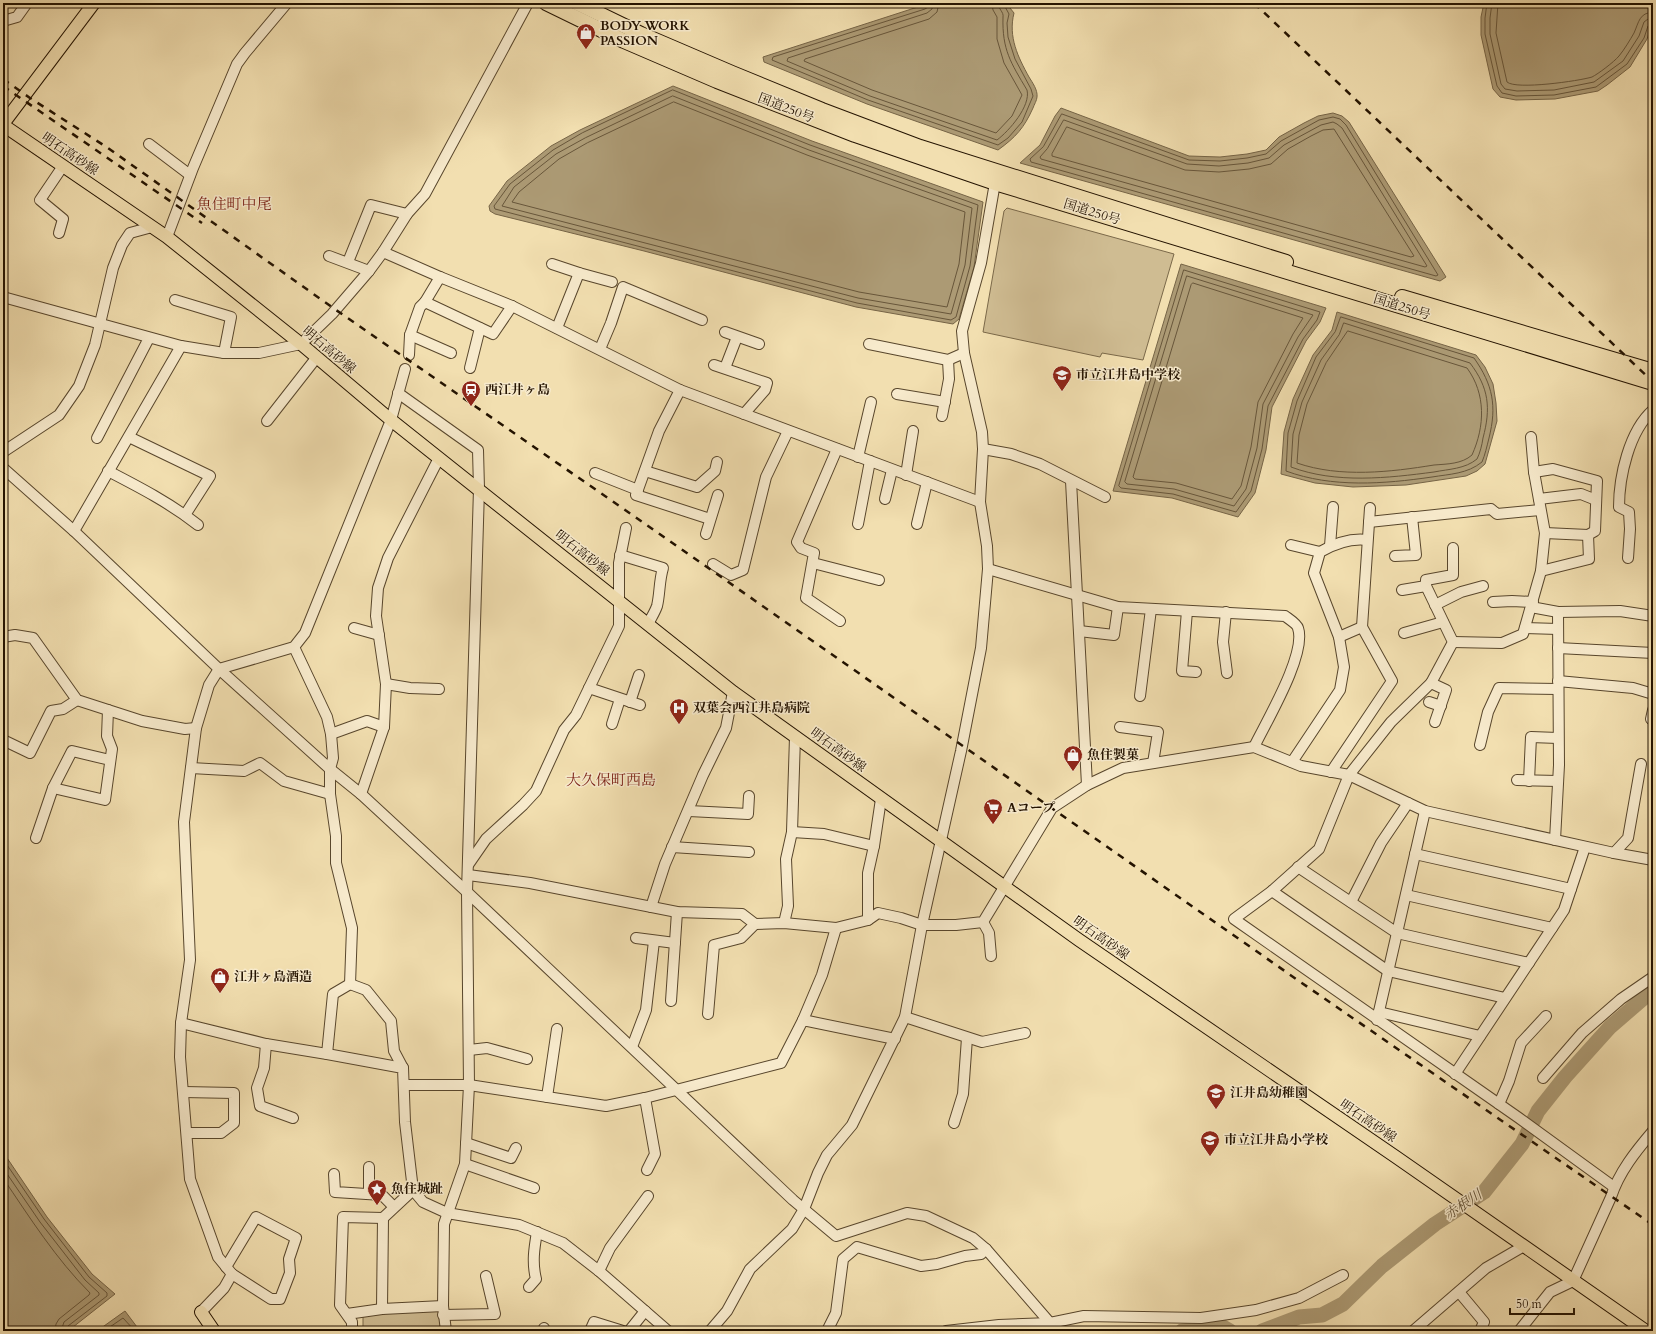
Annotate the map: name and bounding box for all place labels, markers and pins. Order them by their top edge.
place label: BODY WORK PASSION [600,17,690,50]
shop icon: BODY WORK PASSION [575,22,597,50]
school or university icon: 市立江井島中学校 [1051,364,1073,392]
place label: 市立江井島中学校 [1076,366,1181,384]
station icon: 西江井ヶ島 [460,379,482,407]
place label: 西江井ヶ島 [485,381,550,399]
hospital icon: 双葉会西江井島病院 [668,697,690,725]
place label: 双葉会西江井島病院 [693,699,810,717]
shop icon: 魚住製菓 [1062,744,1084,772]
place label: 魚住製菓 [1087,746,1139,764]
supermarket icon: Aコープ [982,797,1004,825]
place label: Aコープ [1007,799,1055,817]
shop icon: 江井ヶ島酒造 [209,966,231,994]
place label: 江井ヶ島酒造 [234,968,312,986]
school or university icon: 江井島幼稚園 [1205,1082,1227,1110]
place label: 江井島幼稚園 [1230,1084,1308,1102]
school or university icon: 市立江井島小学校 [1199,1129,1221,1157]
place label: 市立江井島小学校 [1224,1131,1329,1149]
place icon: 魚住城趾 [366,1178,388,1206]
place label: 魚住城趾 [391,1180,443,1198]

